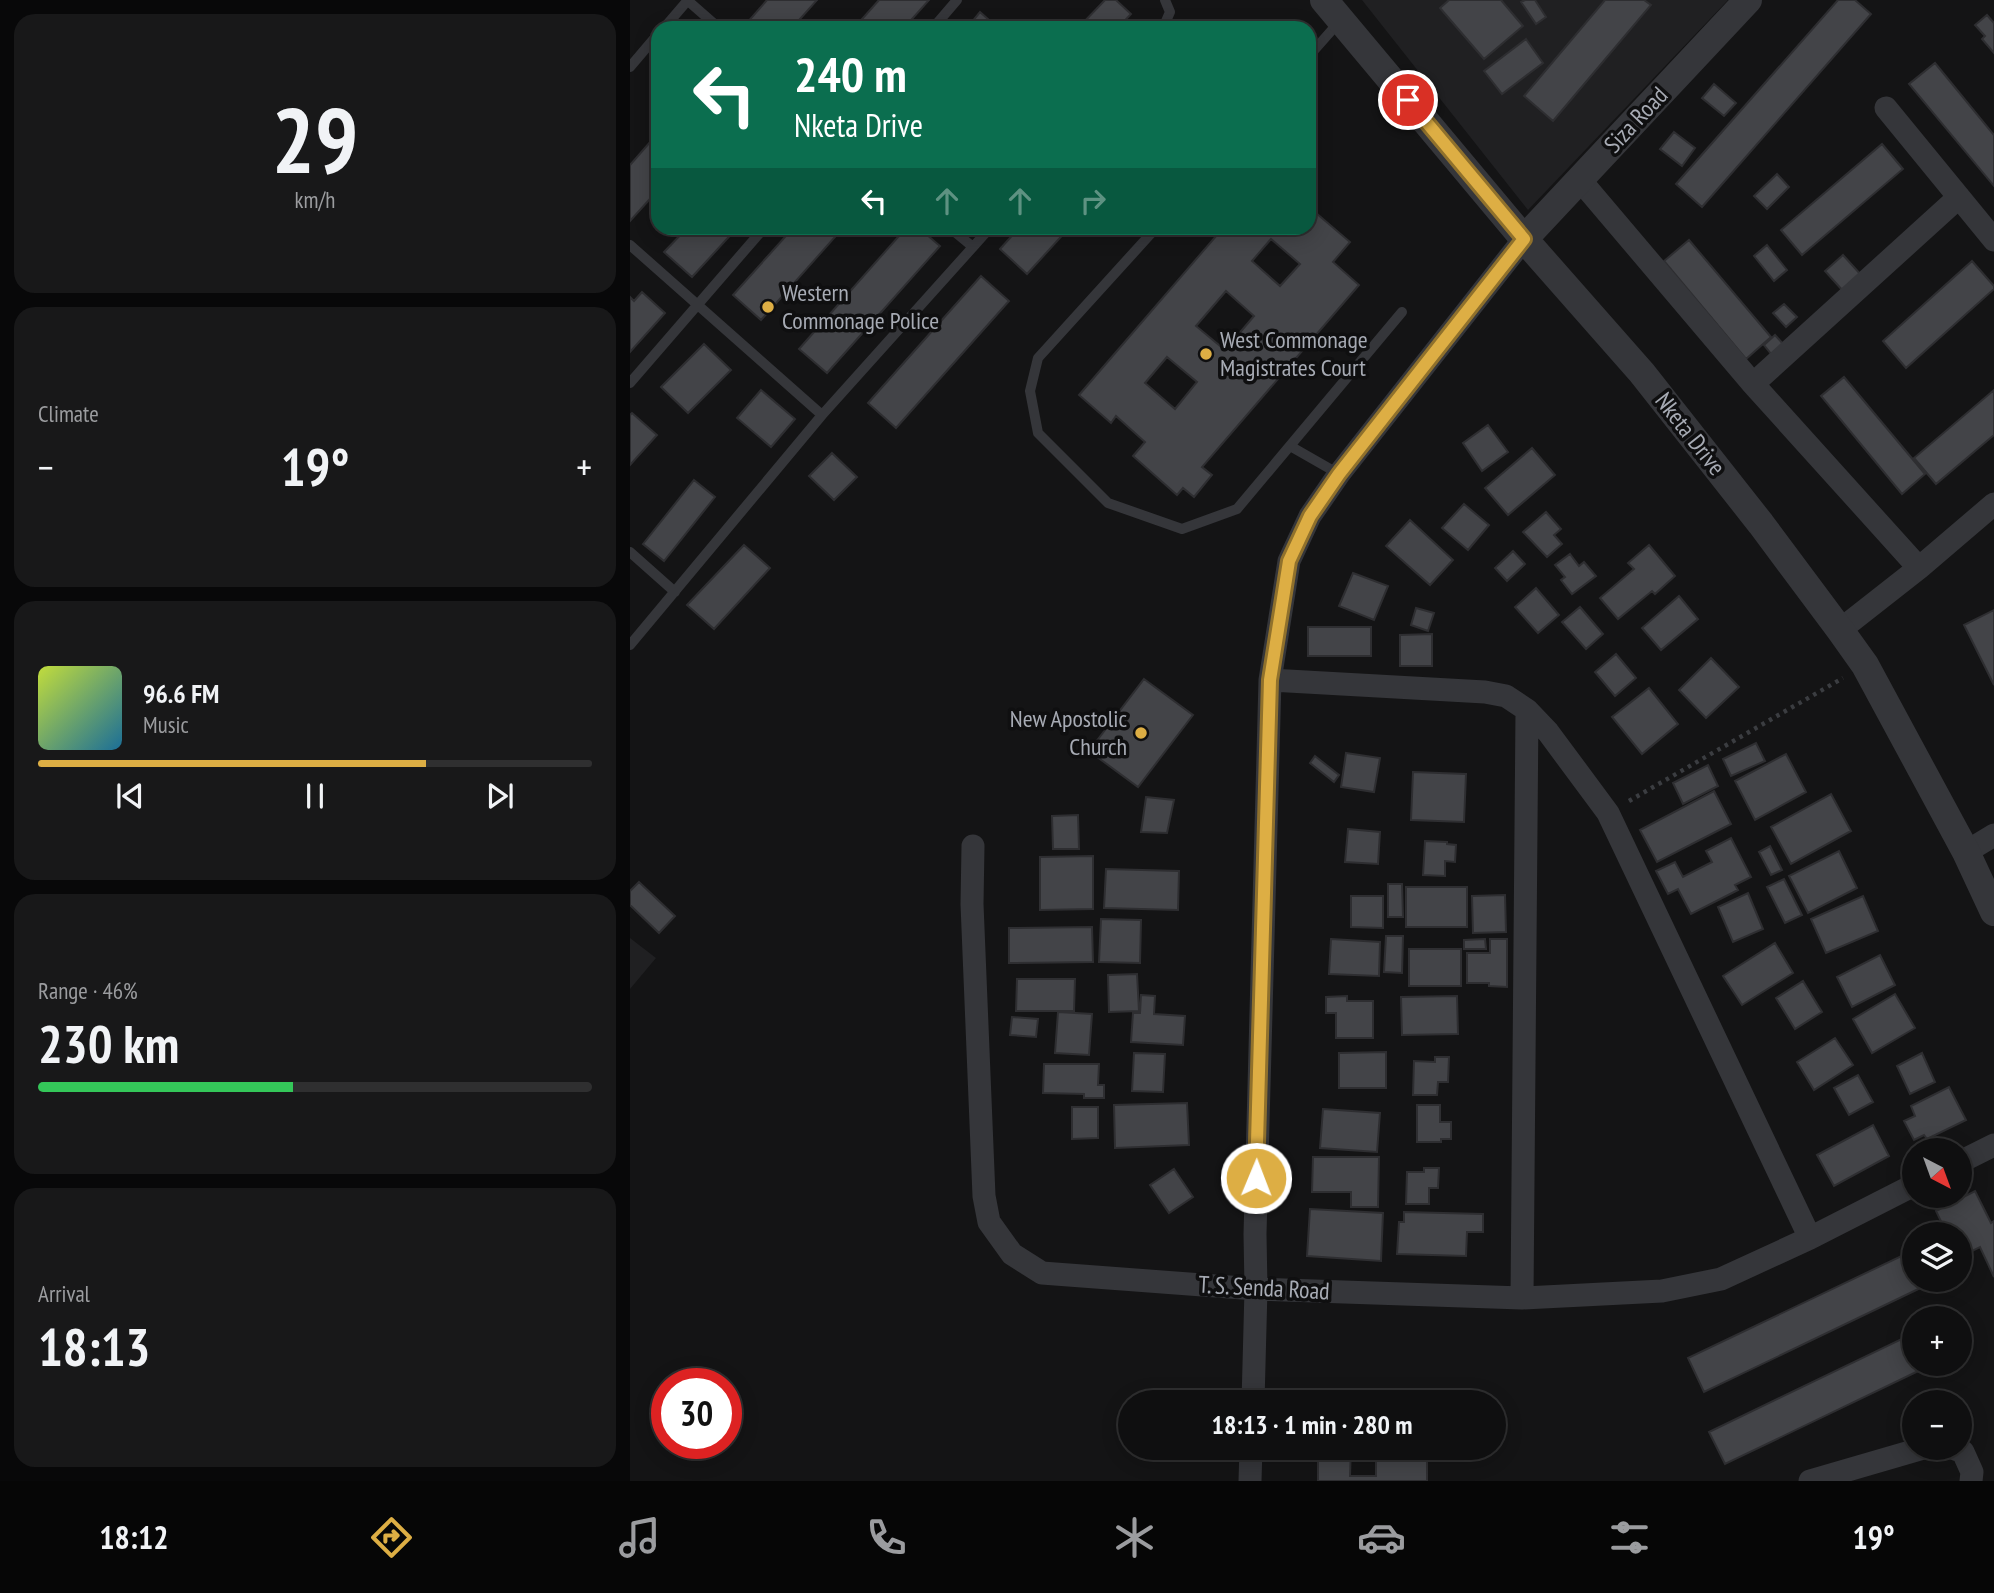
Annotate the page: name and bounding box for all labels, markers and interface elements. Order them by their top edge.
text: 240 m [794,42,907,106]
icon: left [679,49,770,140]
pin [1378,70,1438,130]
text: 29 [272,80,359,198]
street label: Siza Road [1597,80,1674,159]
icon: arrive [1389,81,1427,119]
text: Nketa Drive [794,104,923,146]
icon: left [855,182,893,220]
icon: ahead [928,182,966,220]
icon: ahead [1001,182,1039,220]
icon: right [1074,182,1112,220]
text: km/h [295,185,335,214]
place label: Western Commonage Police [782,277,939,336]
marker: Western Commonage Police [760,299,776,315]
place label: West Commonage Magistrates Court [1220,324,1368,383]
marker: West Commonage Magistrates Court [1198,346,1214,362]
street label: Nketa Drive [1648,386,1732,481]
text: Climate [38,399,99,428]
text: 19° [281,433,349,500]
text: − [38,442,54,491]
text: + [576,442,592,491]
text: 96.6 FM [143,677,219,710]
place label: New Apostolic Church [1010,703,1127,762]
text: Music [143,710,189,739]
marker: New Apostolic Church [1133,725,1149,741]
icon: previous [111,777,149,815]
icon: pause [296,777,334,815]
icon: next [481,777,519,815]
text: Range · 46% [38,976,138,1005]
text: 230 km [38,1010,179,1077]
north arrow [1902,1138,1972,1208]
map controls [1902,1138,1972,1460]
position arrow [1219,1141,1293,1215]
button: layers [1902,1222,1972,1292]
street label: T. S. Senda Road [1198,1269,1330,1306]
text: Arrival [38,1279,90,1308]
button: + [1902,1306,1972,1376]
text: 18:13 [38,1313,150,1380]
speed limit sign: 30 [651,1368,742,1459]
button: − [1902,1390,1972,1460]
text: 18:13 · 1 min · 280 m [1212,1408,1412,1441]
icon: directions [367,1513,416,1562]
icon: music [615,1513,664,1562]
icon: phone [862,1513,911,1562]
icon: climate [1110,1513,1159,1562]
icon: car [1357,1513,1406,1562]
icon: filters [1605,1513,1654,1562]
text: 18:12 [99,1516,169,1558]
text: 19° [1852,1516,1895,1558]

